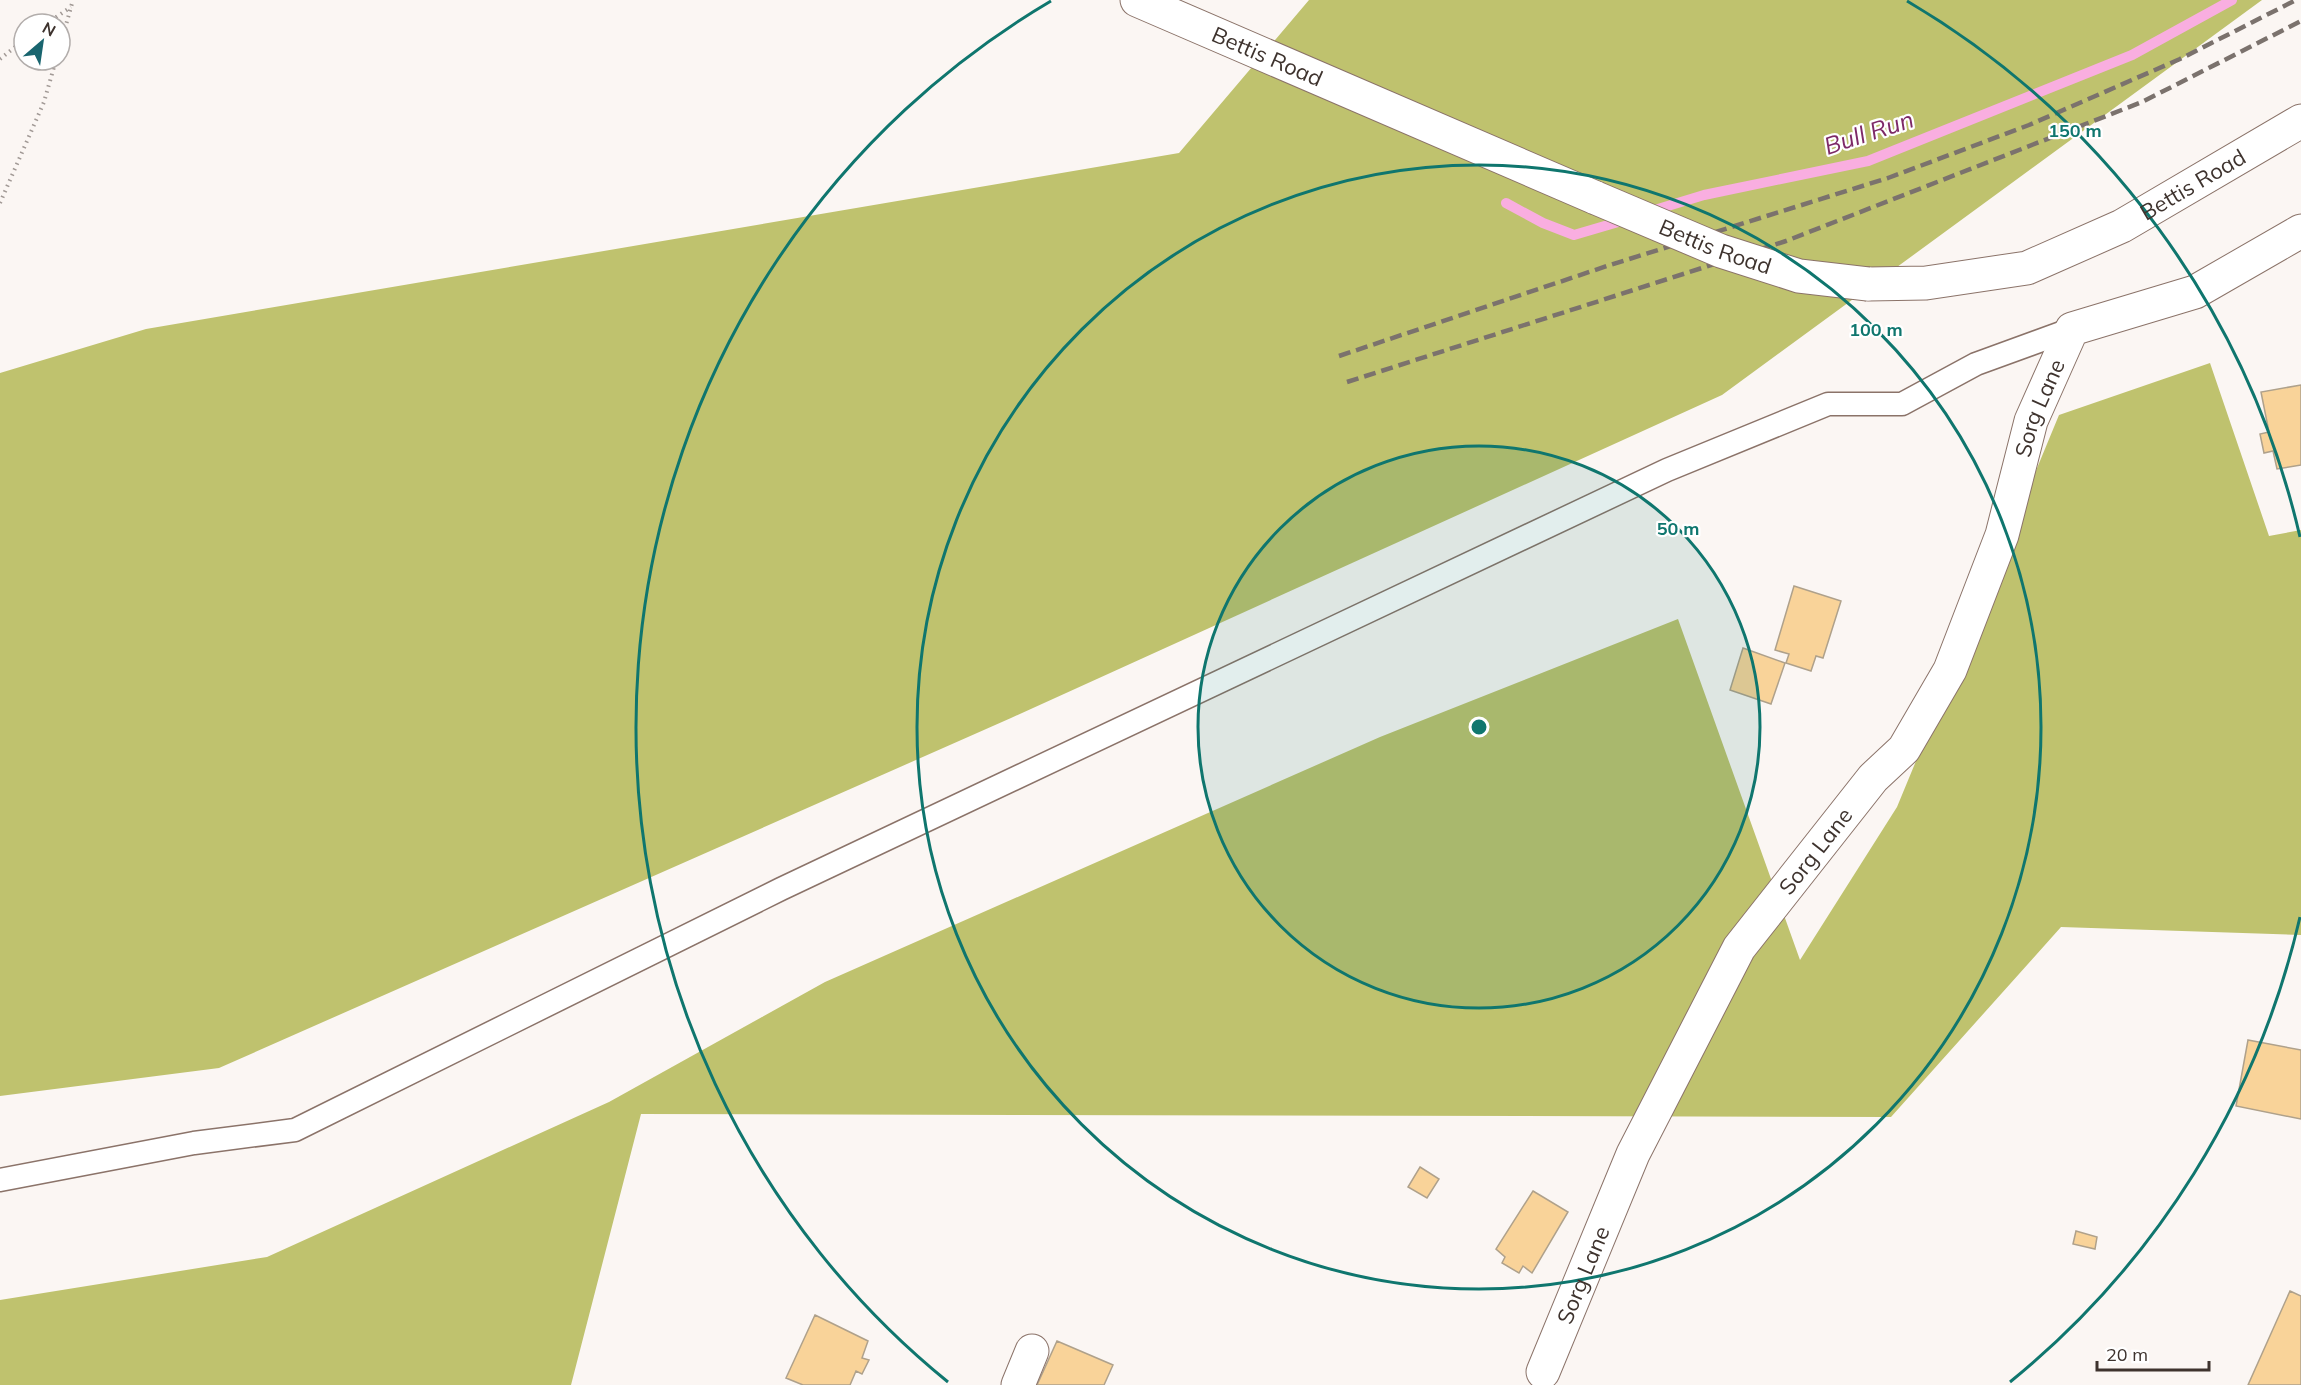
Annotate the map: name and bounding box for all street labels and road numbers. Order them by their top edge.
street label: Bettis Road [1208,20,1327,92]
street label: Bettis Road [2135,143,2251,226]
street label: Bettis Road [1655,212,1775,280]
street label: Sorg Lane [2008,355,2071,460]
street label: Sorg Lane [1772,802,1858,900]
street label: Sorg Lane [1550,1222,1616,1328]

